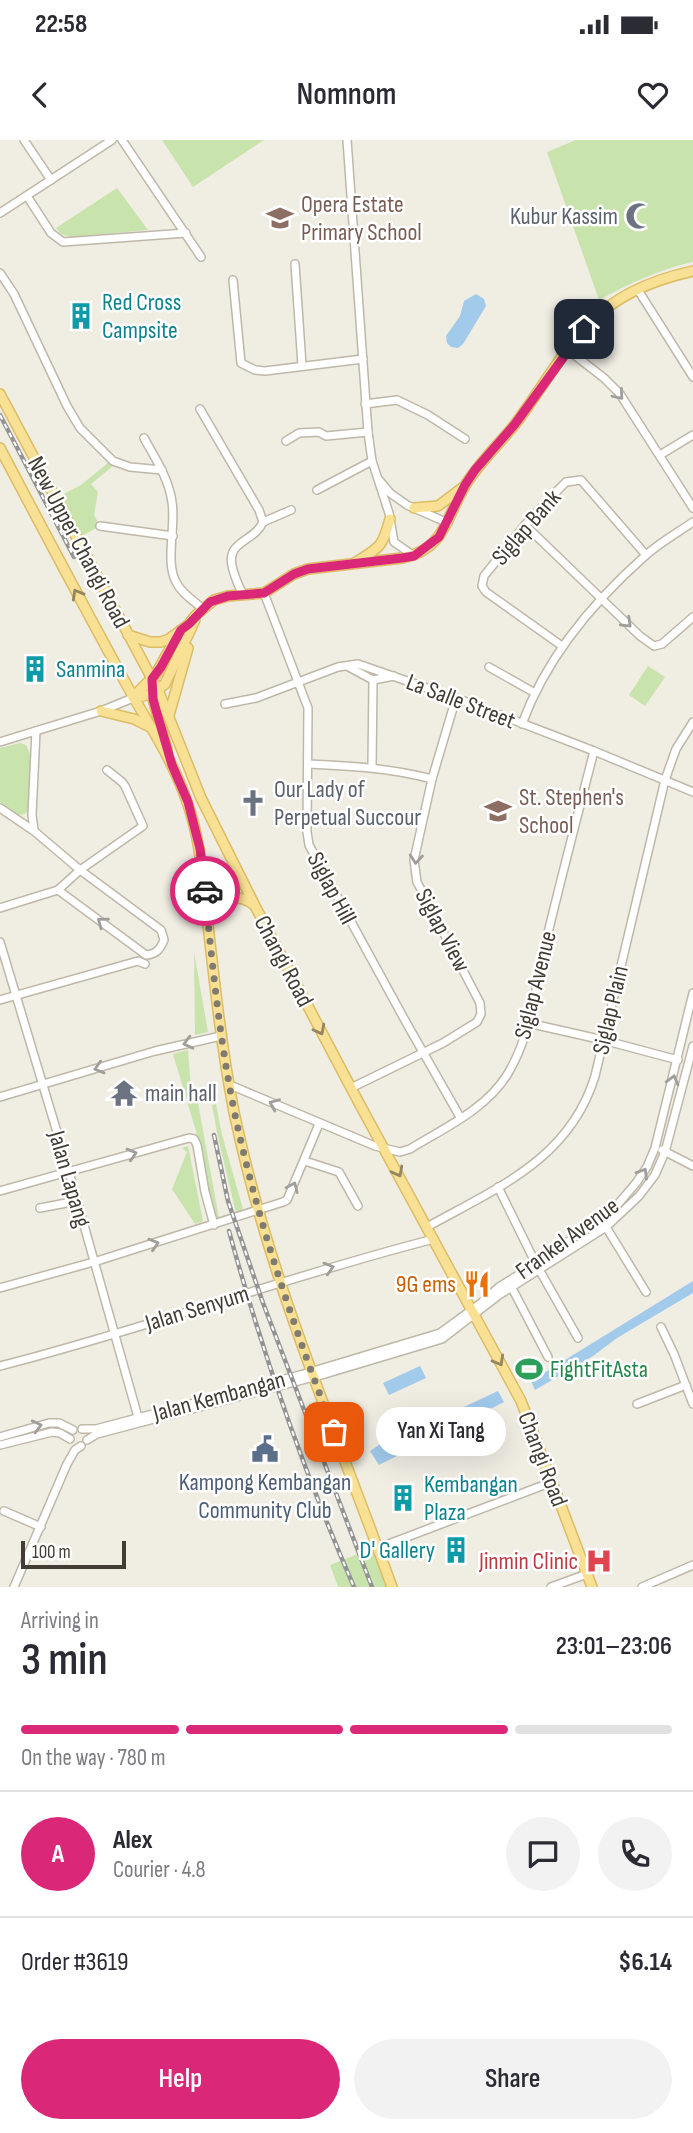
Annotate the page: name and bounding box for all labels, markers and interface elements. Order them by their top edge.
text: 22:58 [35,9,87,40]
text: Nomnom [297,75,396,114]
icon: back [21,76,59,114]
icon: heart [634,76,672,114]
place label: Opera Estate Primary School [301,190,422,247]
mosque icon: Kubur Kassim [624,201,654,231]
place label: Kubur Kassim [510,202,618,231]
school or university icon: Opera Estate Primary School [265,203,295,233]
place label: Red Cross Campsite [102,288,181,345]
pin [554,299,614,359]
building icon: Red Cross Campsite [66,301,96,331]
icon: home [565,310,603,348]
one-way arrow [611,387,624,399]
street label: New Upper Changi Road [21,451,136,633]
street label: Siglap Bank [486,483,567,571]
one-way arrow [72,589,85,602]
one-way arrow [619,615,632,628]
building icon: Sanmina [20,654,50,684]
place label: Sanmina [56,655,125,684]
street label: La Salle Street [402,667,519,736]
place label: Our Lady of Perpetual Succour [274,775,421,832]
place label: St. Stephen's School [519,783,624,840]
church icon: Our Lady of Perpetual Succour [238,788,268,818]
school or university icon: St. Stephen's School [483,796,513,826]
street label: Siglap Hill [301,847,363,929]
one-way arrow [408,853,423,865]
courier [170,856,240,926]
icon: car [186,872,224,910]
street label: Siglap View [409,884,477,977]
street label: Changi Road [247,911,320,1012]
one-way arrow [97,918,109,931]
street label: Siglap Avenue [508,928,563,1042]
street label: Siglap Plain [586,963,635,1057]
one-way arrow [312,1023,326,1035]
one-way arrow [182,1035,194,1049]
one-way arrow [93,1059,105,1074]
one-way arrow [665,1074,679,1086]
temple icon: main hall [109,1078,139,1108]
place label: main hall [145,1079,217,1108]
one-way arrow [269,1099,281,1113]
street label: Jalan Lapang [42,1127,97,1231]
one-way arrow [125,1148,137,1162]
one-way arrow [390,1165,403,1177]
one-way arrow [634,1167,647,1180]
one-way arrow [285,1182,299,1194]
street label: Frankel Avenue [510,1191,625,1286]
one-way arrow [148,1237,160,1252]
one-way arrow [323,1262,335,1277]
restaurant icon: 9G ems [462,1269,492,1299]
place label: 9G ems [396,1270,456,1299]
street label: Jalan Senyum [141,1279,252,1338]
one-way arrow [491,1354,504,1366]
sports icon: FightFitAsta [514,1354,544,1384]
place label: FightFitAsta [550,1355,648,1384]
street label: Jalan Kembangan [149,1365,288,1428]
pin [304,1402,364,1462]
callout: Yan Xi Tang [376,1408,506,1456]
street label: Changi Road [511,1408,574,1511]
icon: bag [315,1413,353,1451]
text: Yan Xi Tang [397,1417,485,1445]
one-way arrow [31,1420,43,1434]
public building icon: Kampong Kembangan Community Club [250,1434,280,1464]
place label: Kampong Kembangan Community Club [179,1468,351,1525]
place label: Kembangan Plaza [424,1470,518,1527]
building icon: Kembangan Plaza [388,1483,418,1513]
building icon: D' Gallery [441,1535,471,1565]
place label: D' Gallery [360,1536,435,1565]
scale bar [21,1538,126,1570]
text: 100 m [32,1541,71,1564]
hospital icon: Jinmin Clinic [584,1546,614,1576]
place label: Jinmin Clinic [478,1547,578,1576]
text: Arriving in [21,1607,99,1635]
text: 23:01–23:06 [556,1631,672,1662]
text: 3 min [21,1633,108,1688]
text: On the way · 780 m [21,1744,165,1772]
button: chat [506,1817,580,1891]
button: phone [598,1817,672,1891]
text: Alex [113,1825,153,1856]
text: A [52,1839,64,1870]
text: Courier · 4.8 [113,1856,206,1884]
text: Order #3619 [21,1947,128,1978]
text: $6.14 [618,1947,672,1978]
button: Help [21,2039,340,2119]
button: Share [354,2039,672,2119]

